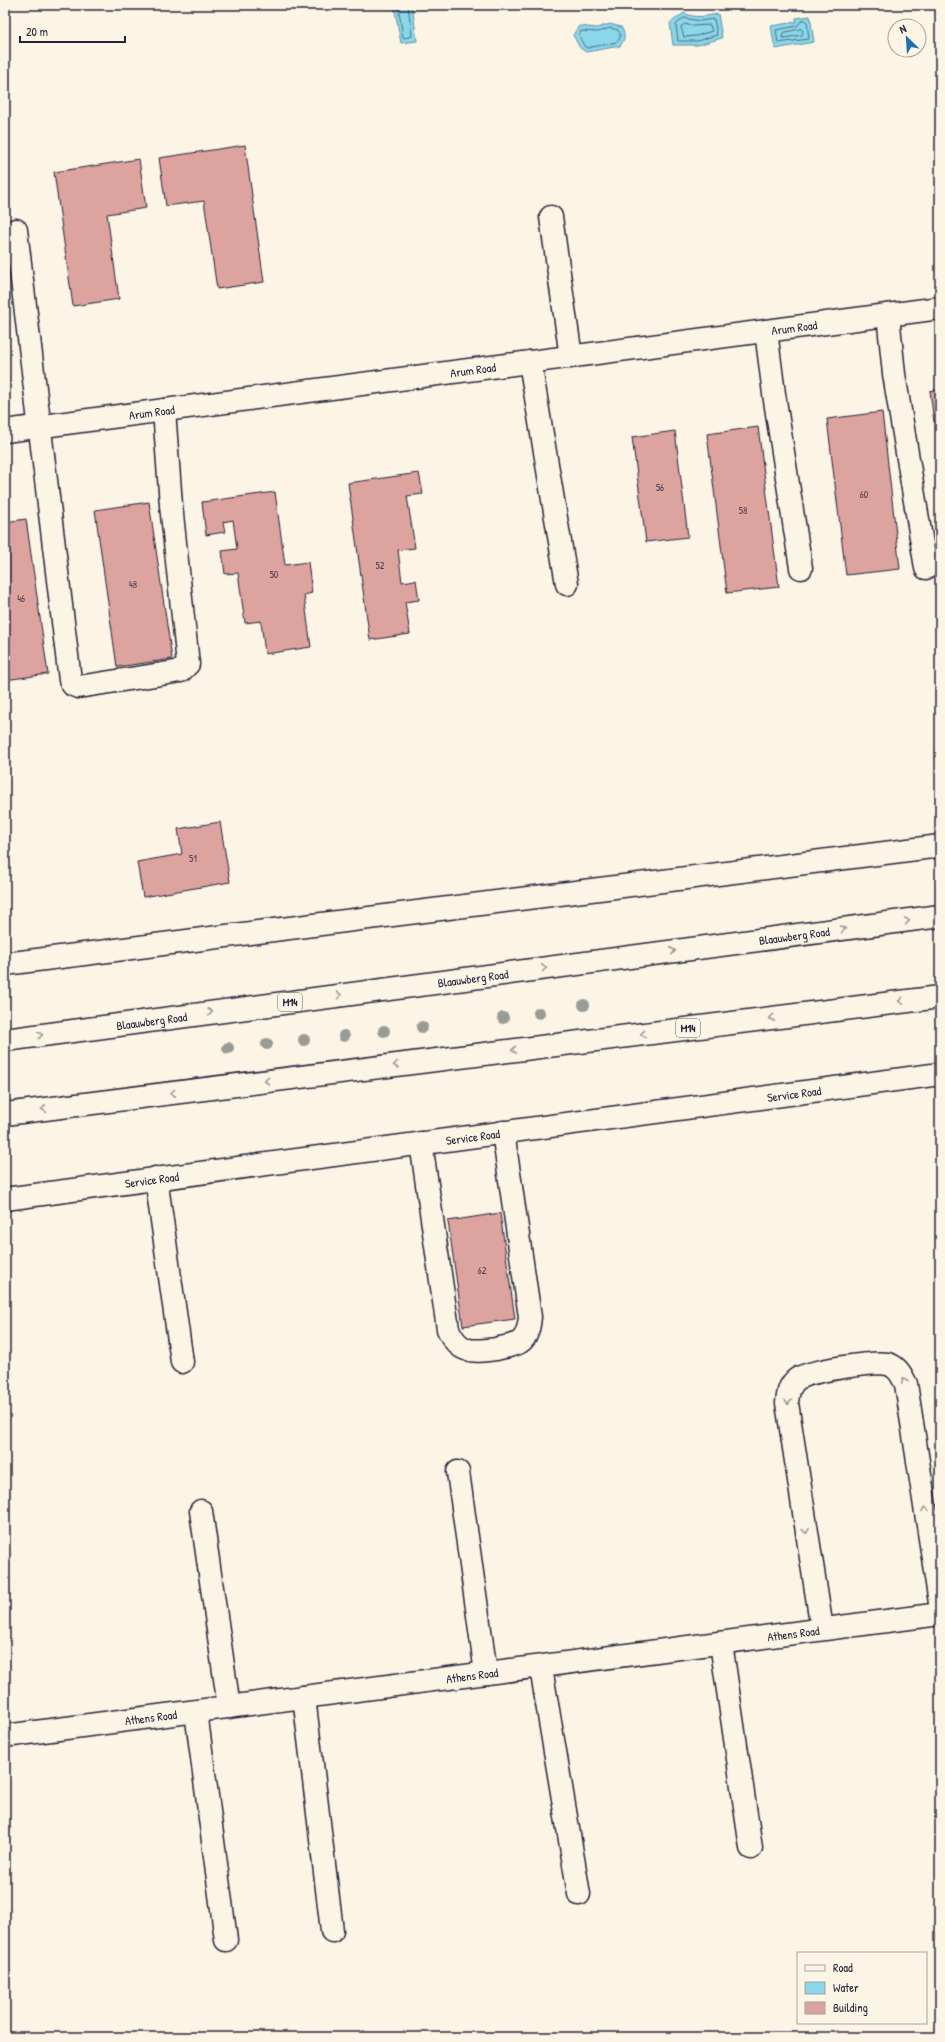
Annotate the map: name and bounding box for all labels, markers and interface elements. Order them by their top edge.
scale bar [20,18,125,44]
north arrow [887,18,927,58]
text: N [897,21,909,37]
text: 20 m [26,23,48,40]
street label: Arum Road [770,316,818,339]
street label: Arum Road [449,358,497,381]
street label: Arum Road [128,400,176,423]
house number: 56 [656,481,664,494]
house number: 60 [860,488,869,501]
house number: 58 [739,504,747,517]
house number: 52 [376,559,385,572]
house number: 50 [270,568,279,581]
house number: 48 [129,578,137,591]
house number: 46 [17,592,25,605]
house number: 51 [189,852,197,865]
one-way arrow [904,916,910,925]
street label: Blaauwberg Road [758,922,831,948]
one-way arrow [840,925,846,934]
one-way arrow [670,947,676,956]
one-way arrow [541,964,547,973]
street label: Blaauwberg Road [436,965,510,991]
one-way arrow [336,991,342,1000]
road number: M14 [278,993,302,1011]
one-way arrow [898,996,904,1005]
street label: Blaauwberg Road [115,1007,188,1034]
one-way arrow [207,1008,214,1017]
one-way arrow [769,1013,775,1022]
road number: M14 [676,1019,700,1037]
one-way arrow [640,1029,646,1038]
one-way arrow [37,1031,43,1040]
one-way arrow [511,1045,517,1054]
one-way arrow [393,1060,399,1069]
one-way arrow [264,1076,270,1085]
street label: Service Road [766,1081,822,1106]
one-way arrow [170,1088,176,1097]
one-way arrow [41,1104,47,1113]
street label: Service Road [445,1124,501,1148]
street label: Service Road [124,1167,180,1191]
house number: 62 [478,1264,487,1277]
one-way arrow [900,1377,908,1384]
one-way arrow [784,1399,792,1405]
one-way arrow [922,1506,930,1512]
one-way arrow [801,1528,810,1534]
street label: Athens Road [766,1621,821,1645]
street label: Athens Road [445,1663,499,1687]
street label: Athens Road [124,1705,178,1729]
legend [797,1952,927,2024]
text: Road [833,1959,853,1976]
text: Water [833,1979,859,1996]
text: Building [833,1999,868,2016]

